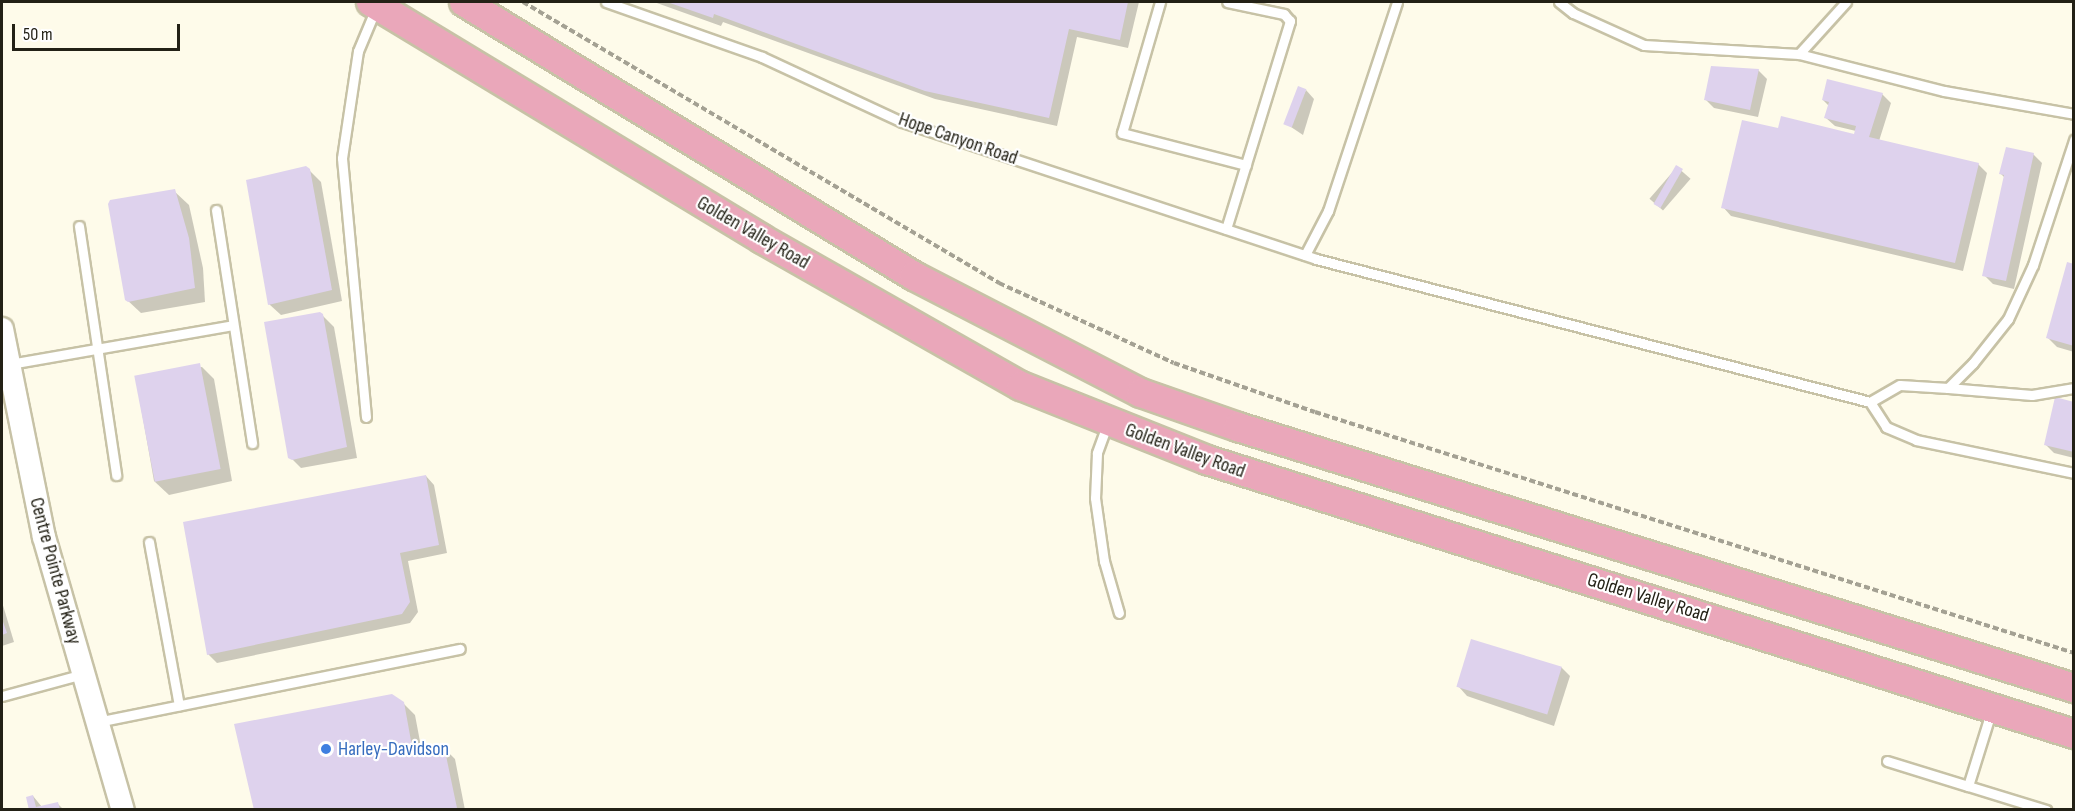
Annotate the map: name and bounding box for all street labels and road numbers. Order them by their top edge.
street label: Hope Canyon Road [895,107,1021,171]
street label: Golden Valley Road [693,191,813,275]
street label: Golden Valley Road [1122,418,1248,484]
street label: Centre Pointe Parkway [24,495,86,647]
street label: Golden Valley Road [1584,568,1712,628]

